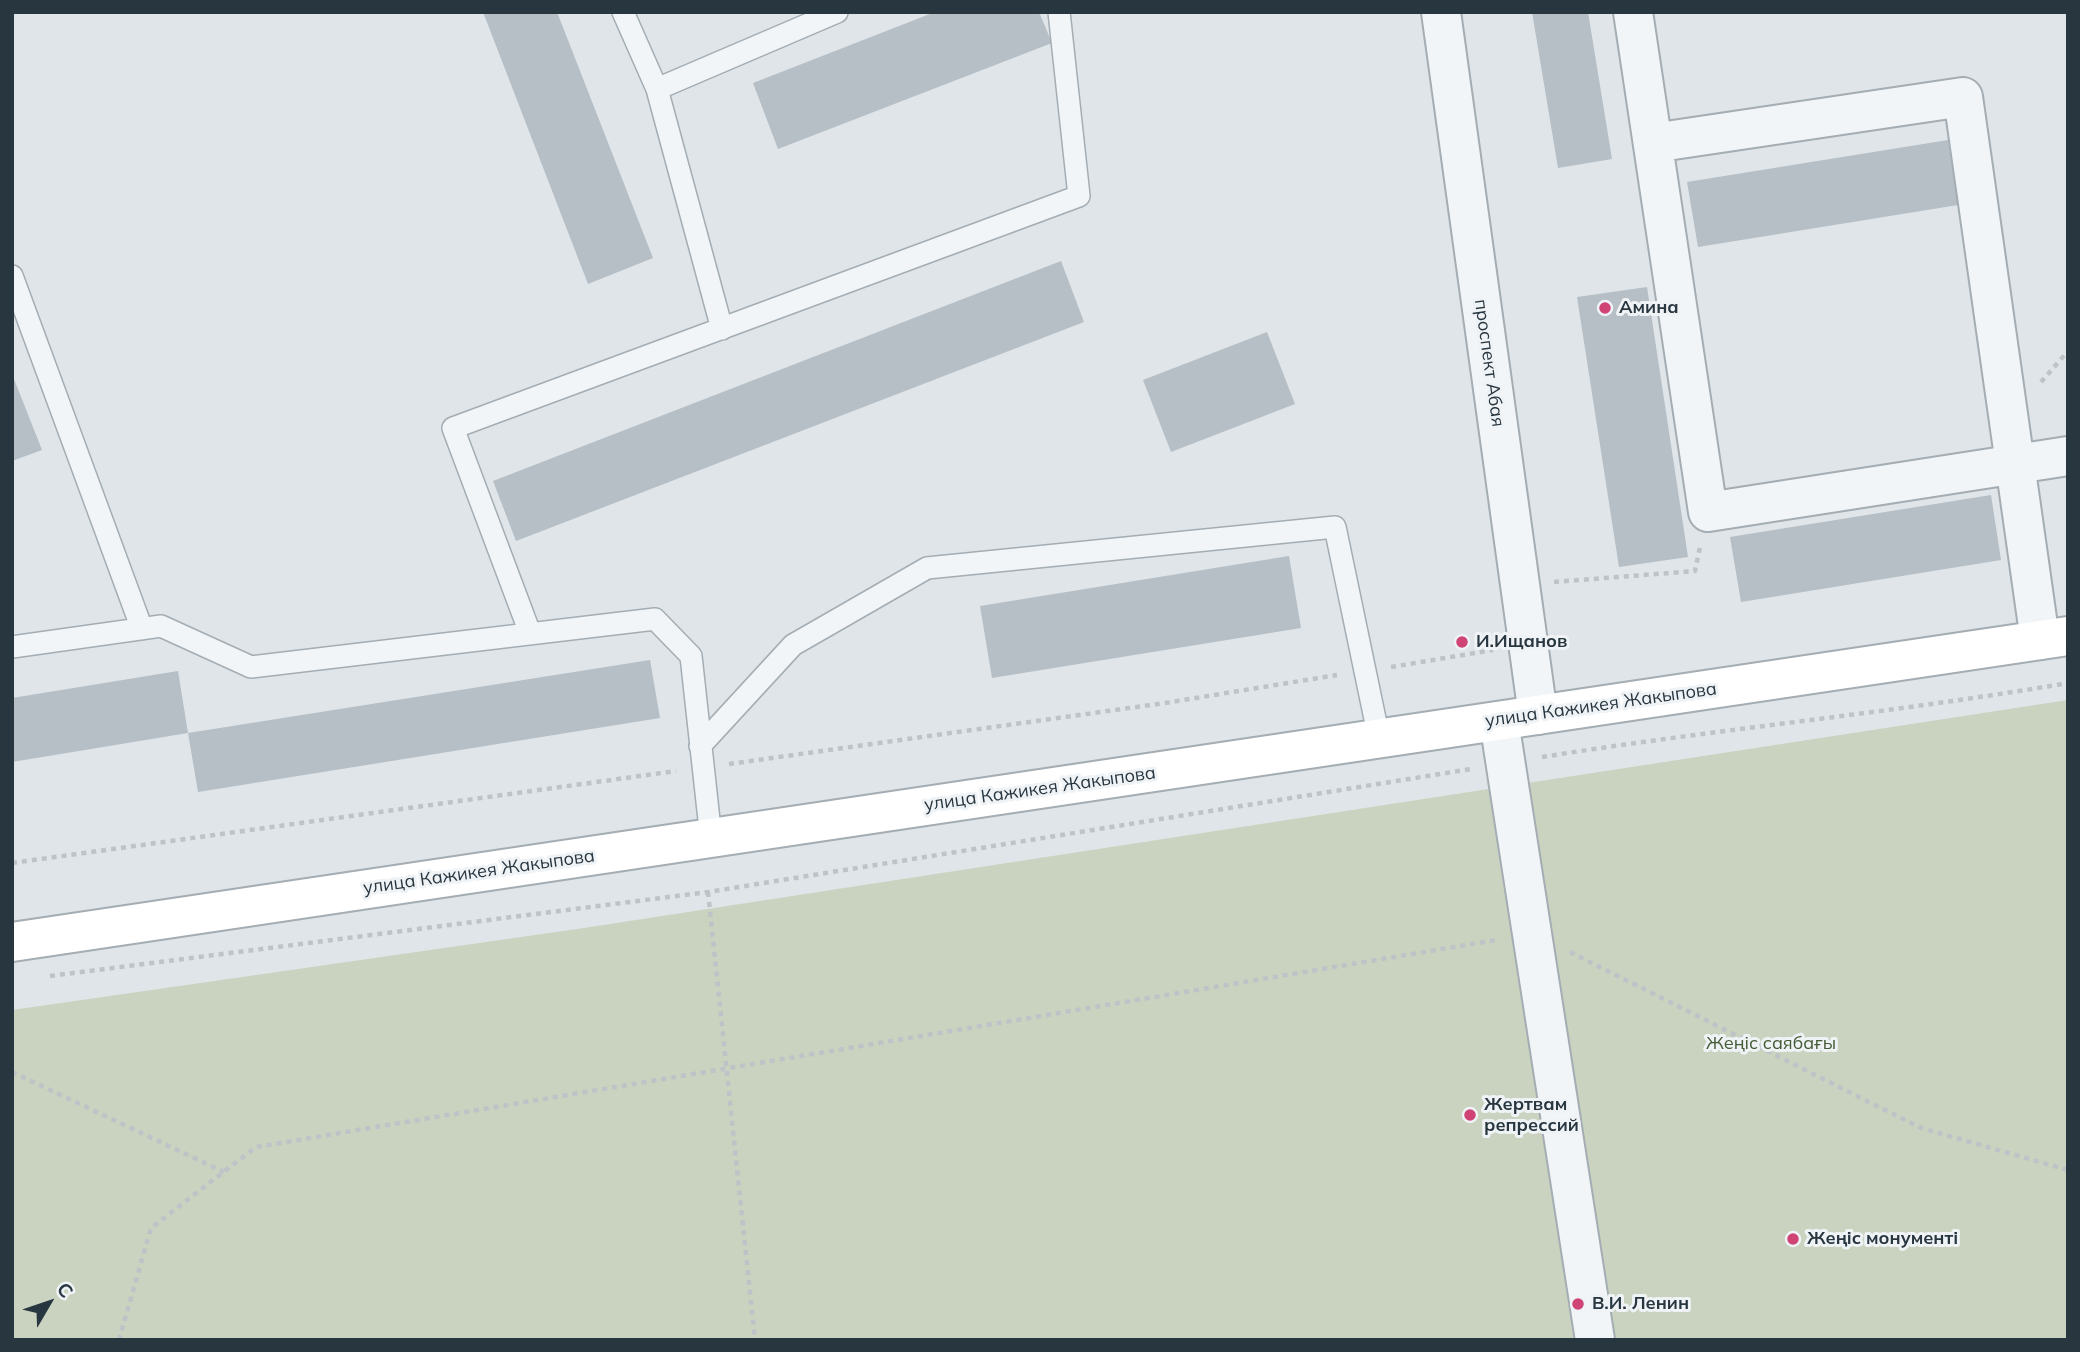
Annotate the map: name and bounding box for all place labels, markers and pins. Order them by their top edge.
place label: Амина [1619,297,1679,319]
marker: Амина [1597,300,1613,316]
place label: И.Ищанов [1476,631,1567,653]
marker: И.Ищанов [1454,634,1470,650]
place label: Жертвам репрессий [1484,1094,1579,1136]
marker: Жертвам репрессий [1462,1107,1478,1123]
place label: Жеңіс монументі [1807,1228,1958,1250]
marker: Жеңіс монументі [1785,1231,1801,1247]
place label: В.И. Ленин [1592,1293,1689,1315]
marker: В.И. Ленин [1570,1296,1586,1312]

